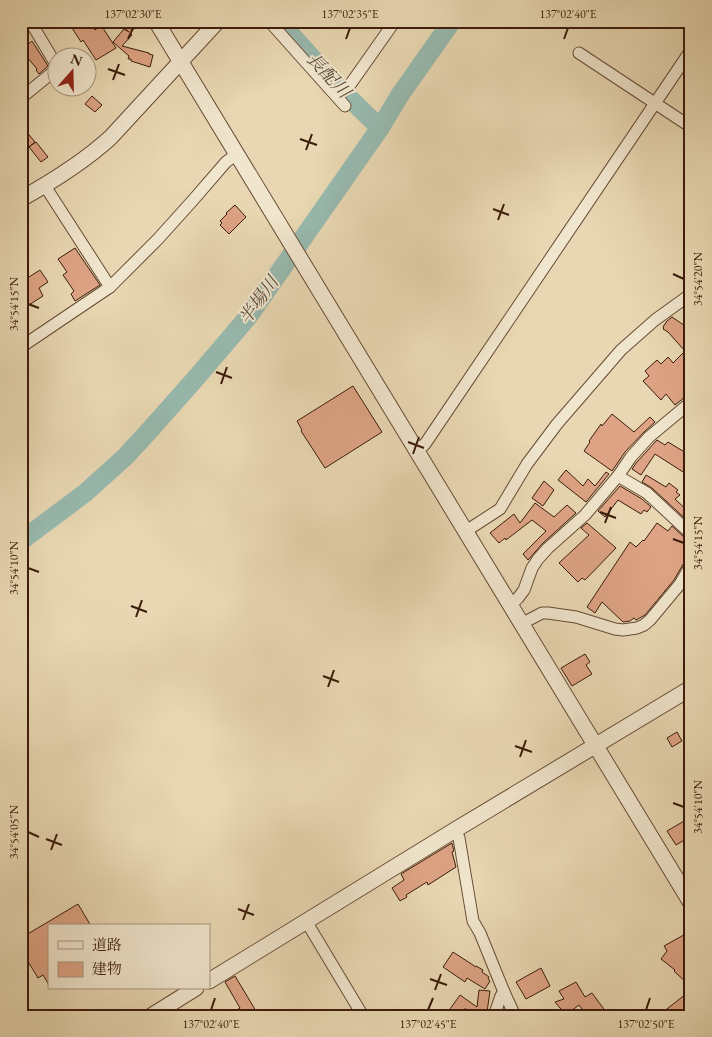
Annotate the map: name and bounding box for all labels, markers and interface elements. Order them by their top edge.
text: 137°02'30"E [105,6,162,22]
text: 137°02'35"E [322,6,379,22]
text: 137°02'40"E [540,6,597,22]
water label: 長配川 [302,47,357,104]
north arrow [48,48,98,98]
text: N [68,49,85,70]
text: 34°54'20"N [690,252,706,306]
water label: 半場川 [233,270,284,329]
text: 34°54'15"N [6,277,22,331]
text: 34°54'15"N [690,516,706,570]
text: 34°54'10"N [6,541,22,595]
text: 34°54'10"N [690,780,706,834]
text: 34°54'05"N [6,805,22,859]
legend [48,924,210,990]
text: 道路 [92,935,122,954]
text: 建物 [92,959,122,978]
text: 137°02'40"E [183,1016,240,1032]
text: 137°02'45"E [400,1016,457,1032]
text: 137°02'50"E [618,1016,675,1032]

